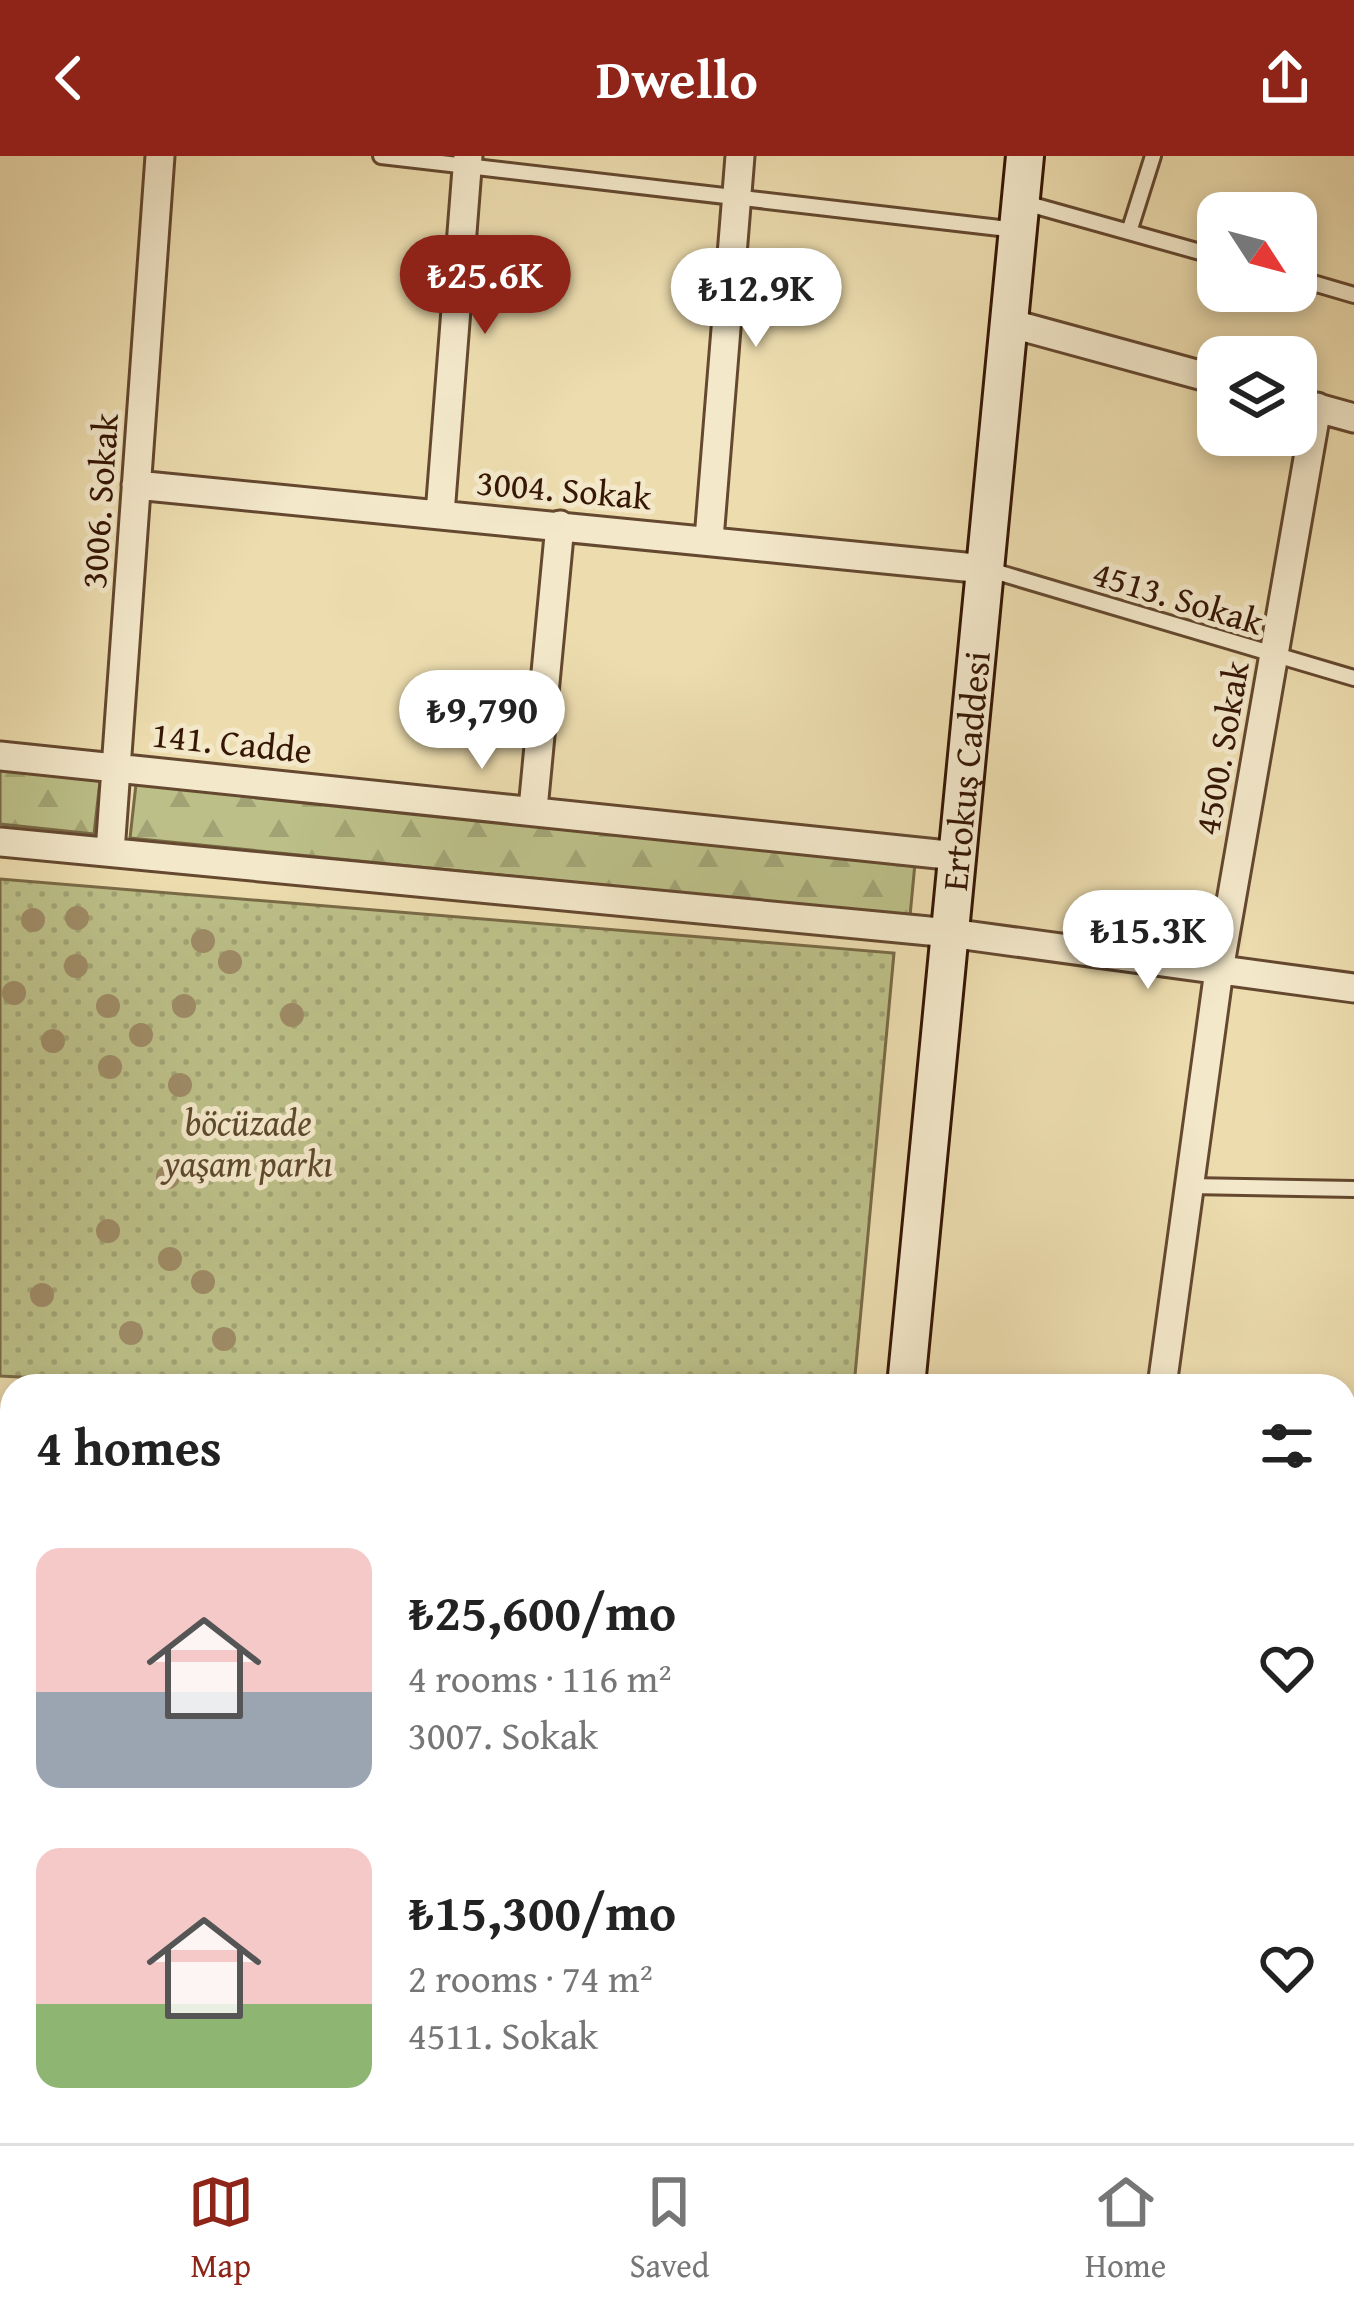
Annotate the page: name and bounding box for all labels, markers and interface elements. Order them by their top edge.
text: Dwello [596,39,758,118]
icon: back [36,45,102,111]
icon: share [1252,45,1318,111]
north arrow [1197,192,1317,312]
map controls [1197,192,1317,456]
pin: ₺25.6K [387,235,583,337]
text: ₺25.6K [427,245,543,302]
pin: ₺12.9K [658,248,854,350]
text: ₺12.9K [698,258,814,315]
button: layers [1197,336,1317,456]
street label: 3006. Sokak [66,411,131,590]
street label: 3004. Sokak [474,454,654,523]
street label: 4513. Sokak [1086,546,1270,648]
street label: Ertokuş Caddesi [927,649,1003,893]
street label: 4500. Sokak [1179,656,1262,839]
pin: ₺9,790 [384,670,580,772]
text: ₺9,790 [426,680,538,737]
street label: 141. Cadde [149,707,315,776]
pin: ₺15.3K [1050,890,1246,992]
text: ₺15.3K [1090,900,1206,957]
park label: böcüzade yaşam parkı [160,1095,332,1189]
text: 4 homes [36,1409,222,1484]
icon: filters [1254,1413,1320,1479]
text: ₺25,600/mo [408,1574,676,1649]
icon: home [132,1596,276,1740]
icon: heart [1254,1635,1320,1701]
text: 4 rooms · 116 m² [408,1649,672,1706]
text: 3007. Sokak [408,1706,598,1763]
text: ₺15,300/mo [408,1874,676,1949]
icon: home [132,1896,276,2040]
icon: heart [1254,1935,1320,2001]
text: 2 rooms · 74 m² [408,1949,653,2006]
text: 4511. Sokak [408,2006,598,2063]
tab: Map [188,2169,254,2289]
tab: Saved [629,2169,709,2289]
tab: Home [1085,2169,1166,2289]

